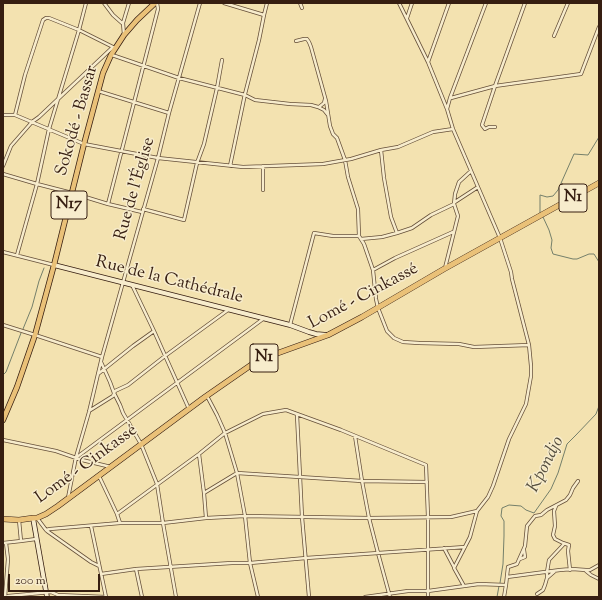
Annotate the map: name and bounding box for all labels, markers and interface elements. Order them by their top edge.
street label: Sokodé - Bassar [53,63,103,179]
street label: Rue de l'Église [112,135,160,243]
road number: N1 [559,184,587,212]
road number: N17 [51,191,87,219]
street label: Rue de la Cathédrale [93,253,245,309]
street label: Lomé - Cinkassé [306,260,422,334]
road number: N1 [250,344,278,372]
street label: Lomé - Cinkassé [32,421,142,509]
water label: Kpondjo [524,433,570,497]
scale bar [10,566,102,592]
text: 200 m [15,572,46,590]

